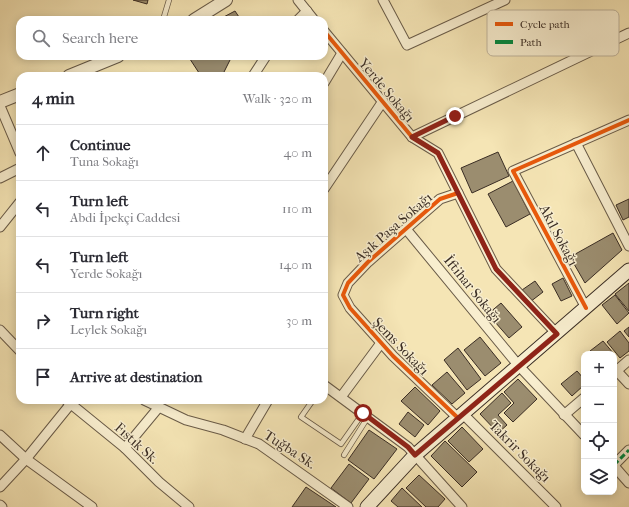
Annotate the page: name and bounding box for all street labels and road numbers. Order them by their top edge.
street label: Yerde Sokağı [354,54,418,126]
street label: Aşık Paşa Sokağı [350,189,436,266]
street label: Akıl Sokağı [535,201,582,269]
street label: İftihar Sokağı [440,252,505,327]
street label: Şems Sokağı [369,314,432,379]
street label: Takrir Sokağı [485,417,554,486]
street label: Fıstık Sk. [111,419,162,468]
street label: Tuğba Sk. [261,426,319,473]

